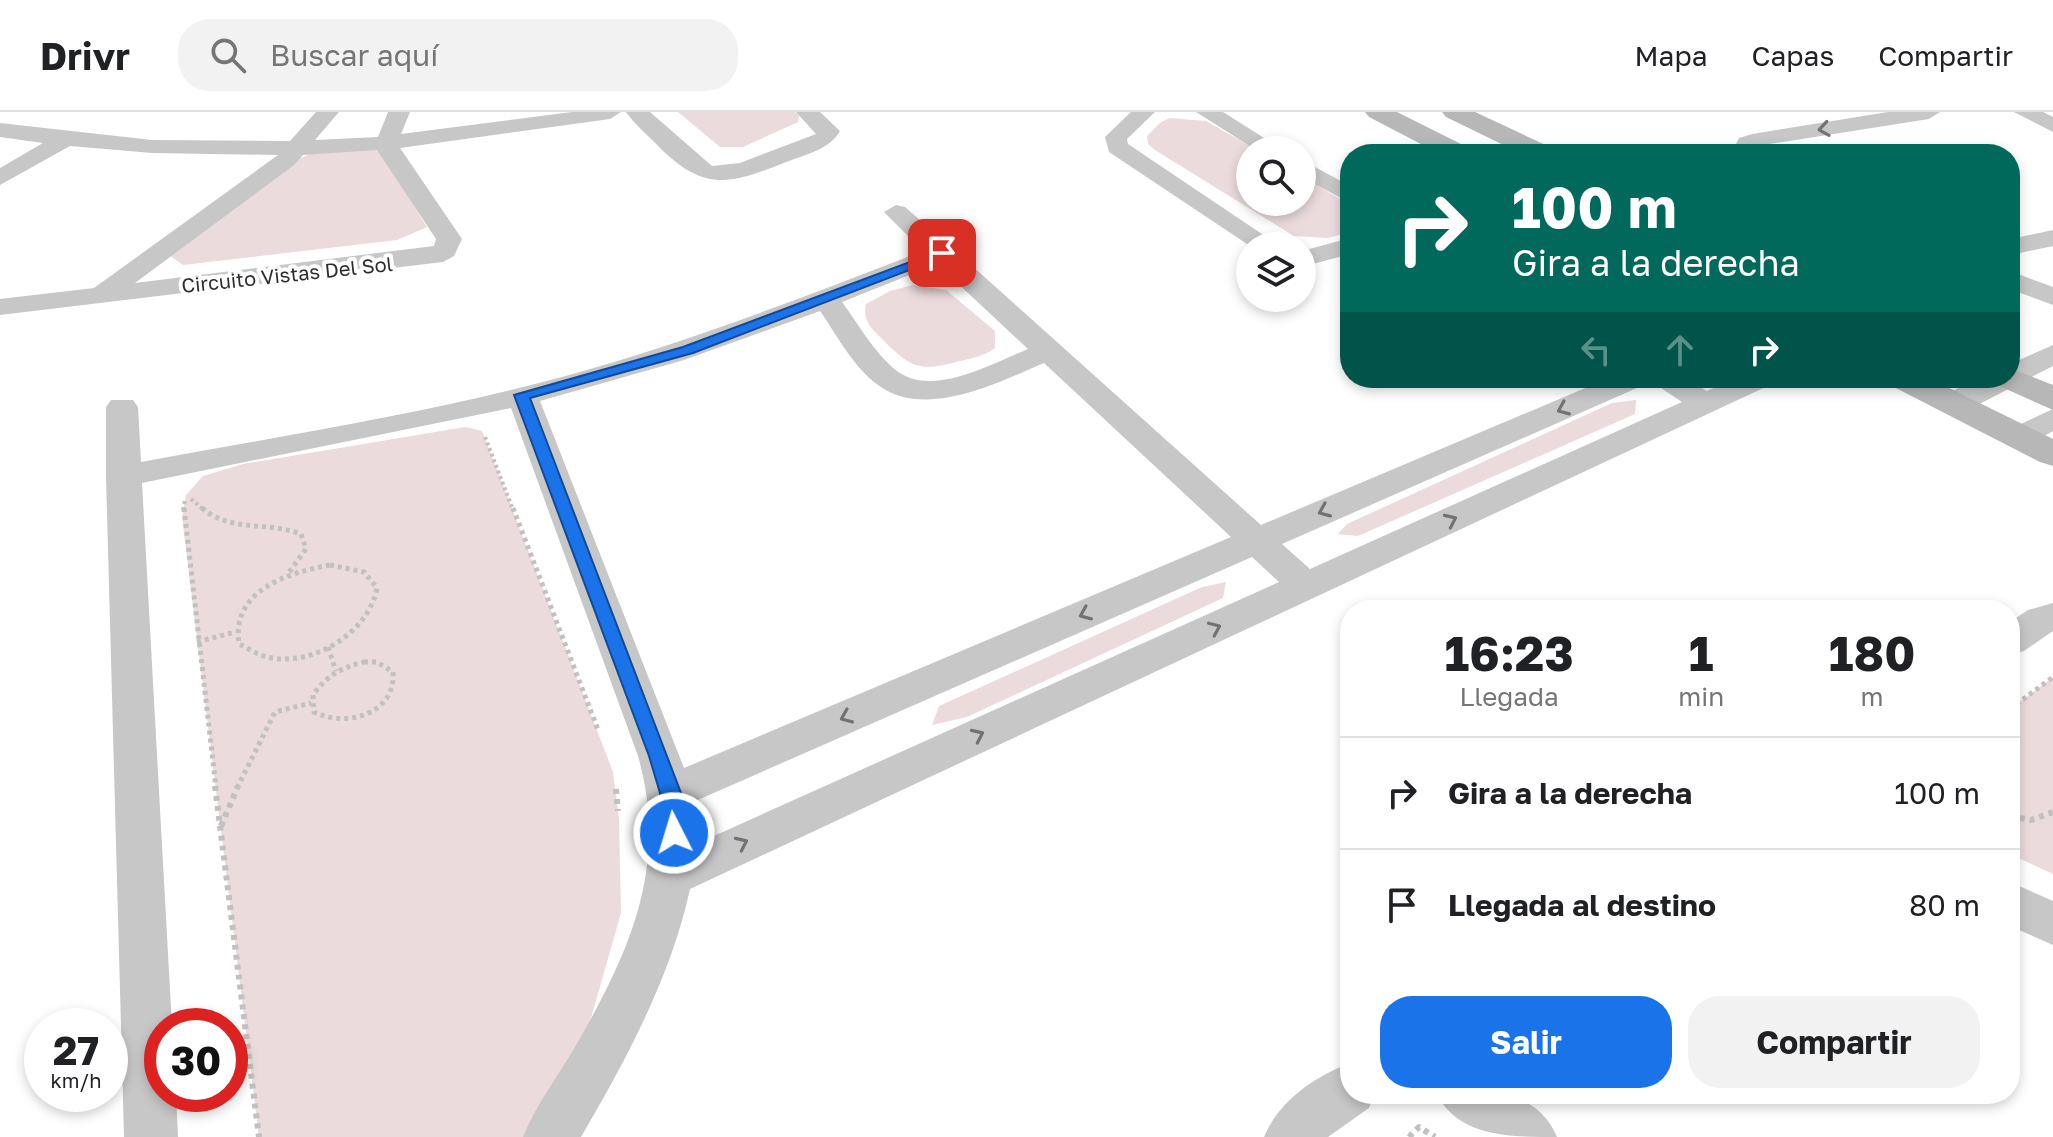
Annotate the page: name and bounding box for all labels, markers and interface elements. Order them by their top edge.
search box [178,19,738,91]
text: Drivr [40,33,130,78]
icon: search [206,33,250,77]
text: Buscar aquí [270,37,438,73]
text: Mapa [1635,39,1707,72]
text: Capas [1751,39,1834,72]
text: Compartir [1878,39,2013,72]
one-way arrow [1818,120,1831,137]
map controls [1236,136,1316,312]
button: search [1236,136,1316,216]
text: 100 m [1512,173,1677,240]
icon: right [1380,176,1484,280]
pin [908,219,976,287]
icon: arrive [920,231,964,275]
button: layers [1236,232,1316,312]
text: Gira a la derecha [1512,241,1800,284]
street label: Circuito Vistas Del Sol [180,251,394,297]
icon: left [1574,328,1618,372]
icon: ahead [1658,328,1702,372]
icon: right [1742,328,1786,372]
one-way arrow [1557,399,1571,415]
one-way arrow [1318,502,1332,518]
one-way arrow [1443,514,1458,530]
one-way arrow [1079,605,1093,621]
one-way arrow [1206,621,1221,637]
text: 16:23 [1445,624,1574,682]
text: 1 [1689,624,1714,682]
text: 180 [1829,624,1915,682]
text: Llegada [1460,681,1559,712]
text: min [1678,681,1724,712]
text: m [1861,681,1884,712]
one-way arrow [840,707,855,723]
one-way arrow [970,729,984,745]
icon: right [1380,771,1424,815]
text: Gira a la derecha [1448,775,1692,811]
text: 100 m [1894,775,1980,811]
position arrow [632,791,716,875]
one-way arrow [733,837,748,853]
icon: arrive [1380,883,1424,927]
text: Llegada al destino [1448,887,1716,923]
text: 80 m [1909,887,1980,923]
button: Salir [1380,996,1672,1088]
button: Compartir [1688,996,1980,1088]
speed limit sign: 30 [144,1008,248,1112]
text: 27 [53,1026,99,1074]
text: km/h [51,1068,101,1092]

